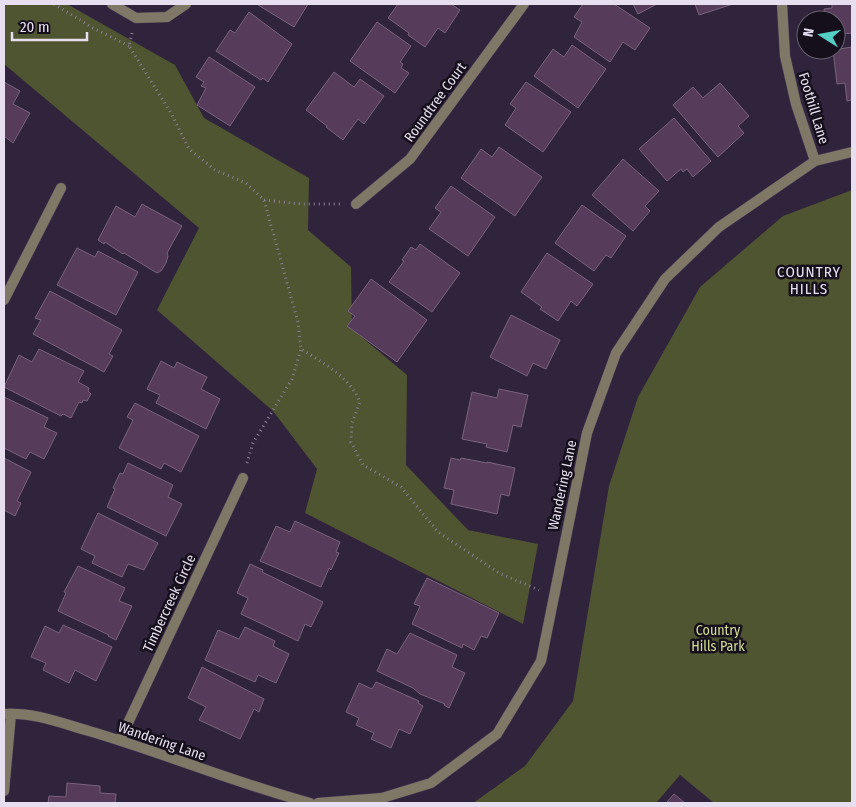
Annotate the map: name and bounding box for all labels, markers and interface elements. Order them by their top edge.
scale bar [12,10,88,42]
north arrow [796,10,846,60]
text: 20 m [20,18,50,36]
text: N [800,27,818,38]
street label: Roundtree Court [401,59,470,145]
street label: Foothill Lane [795,70,832,146]
district label: COUNTRY HILLS [777,263,841,298]
street label: Wandering Lane [545,438,580,532]
street label: Timbercreek Circle [139,552,199,655]
park label: Country Hills Park [691,622,745,655]
street label: Wandering Lane [116,719,208,764]

